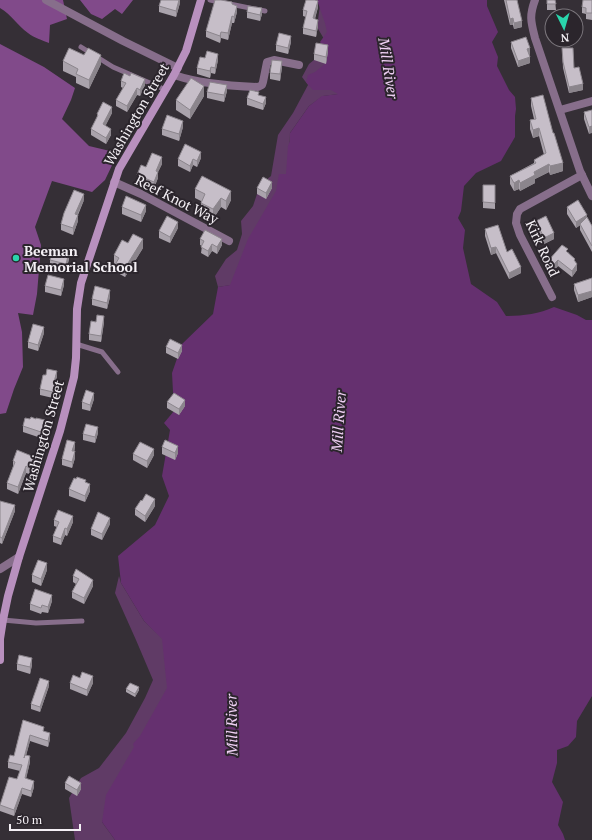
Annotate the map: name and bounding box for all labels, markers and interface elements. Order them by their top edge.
north arrow [544,8,584,48]
text: N [559,31,570,45]
water label: Mill River [374,35,404,101]
street label: Washington Street [99,59,173,169]
street label: Reef Knot Way [132,170,223,228]
street label: Kirk Road [522,217,564,280]
place label: Beeman Memorial School [24,241,138,276]
marker: Beeman Memorial School [11,253,21,263]
street label: Washington Street [18,377,68,494]
water label: Mill River [326,388,350,453]
water label: Mill River [220,693,242,757]
scale bar [10,806,80,832]
text: 50 m [16,812,43,827]

